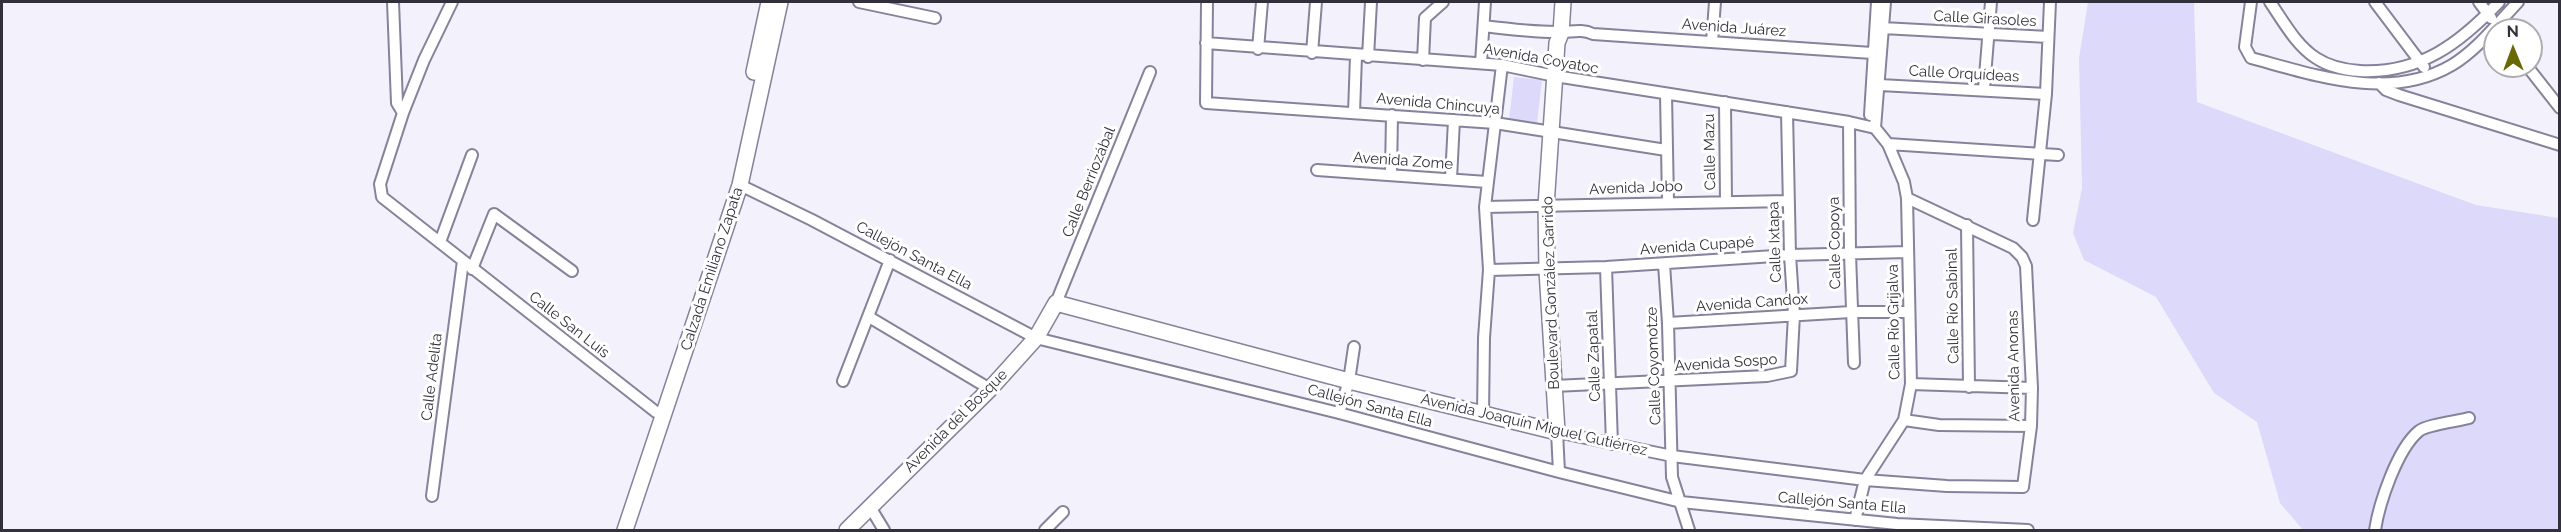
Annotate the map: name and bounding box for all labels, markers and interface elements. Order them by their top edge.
street label: Calle Girasoles [1933,7,2037,31]
street label: Avenida Juárez [1681,15,1787,41]
north arrow [2483,18,2543,78]
text: N [2506,22,2519,41]
street label: Avenida Coyatoc [1482,40,1600,78]
street label: Calle Orquídeas [1908,62,2020,86]
street label: Avenida Chincuya [1376,90,1500,118]
street label: Calle Mazu [1700,113,1720,191]
street label: Calle Berriozábal [1059,124,1119,240]
street label: Avenida Zome [1352,149,1454,173]
street label: Avenida Jobo [1589,177,1683,199]
street label: Calzada Emiliano Zapata [677,185,747,353]
street label: Boulevard González Garrido [1539,196,1563,390]
street label: Calle Copoya [1825,197,1845,289]
street label: Calle Ixtapa [1765,201,1785,283]
street label: Callejón Santa Ella [853,218,975,294]
street label: Avenida Cupapé [1639,233,1755,259]
street label: Calle Río Sabinal [1943,248,1963,364]
street label: Calle Río Grijalva [1884,264,1904,380]
street label: Calle San Luís [525,288,613,362]
street label: Avenida Candox [1695,290,1809,316]
street label: Calle Coyomotze [1643,306,1665,426]
street label: Calle Zapatal [1583,310,1605,402]
street label: Avenida Anonas [2004,310,2024,422]
street label: Calle Adelita [418,332,446,422]
street label: Avenida Sospo [1674,350,1778,376]
street label: Avenida del Bosque [901,366,1011,476]
street label: Callejón Santa Ella [1305,381,1435,431]
street label: Avenida Joaquín Miguel Gutiérrez [1419,390,1649,460]
street label: Callejón Santa Ella [1777,488,1907,518]

